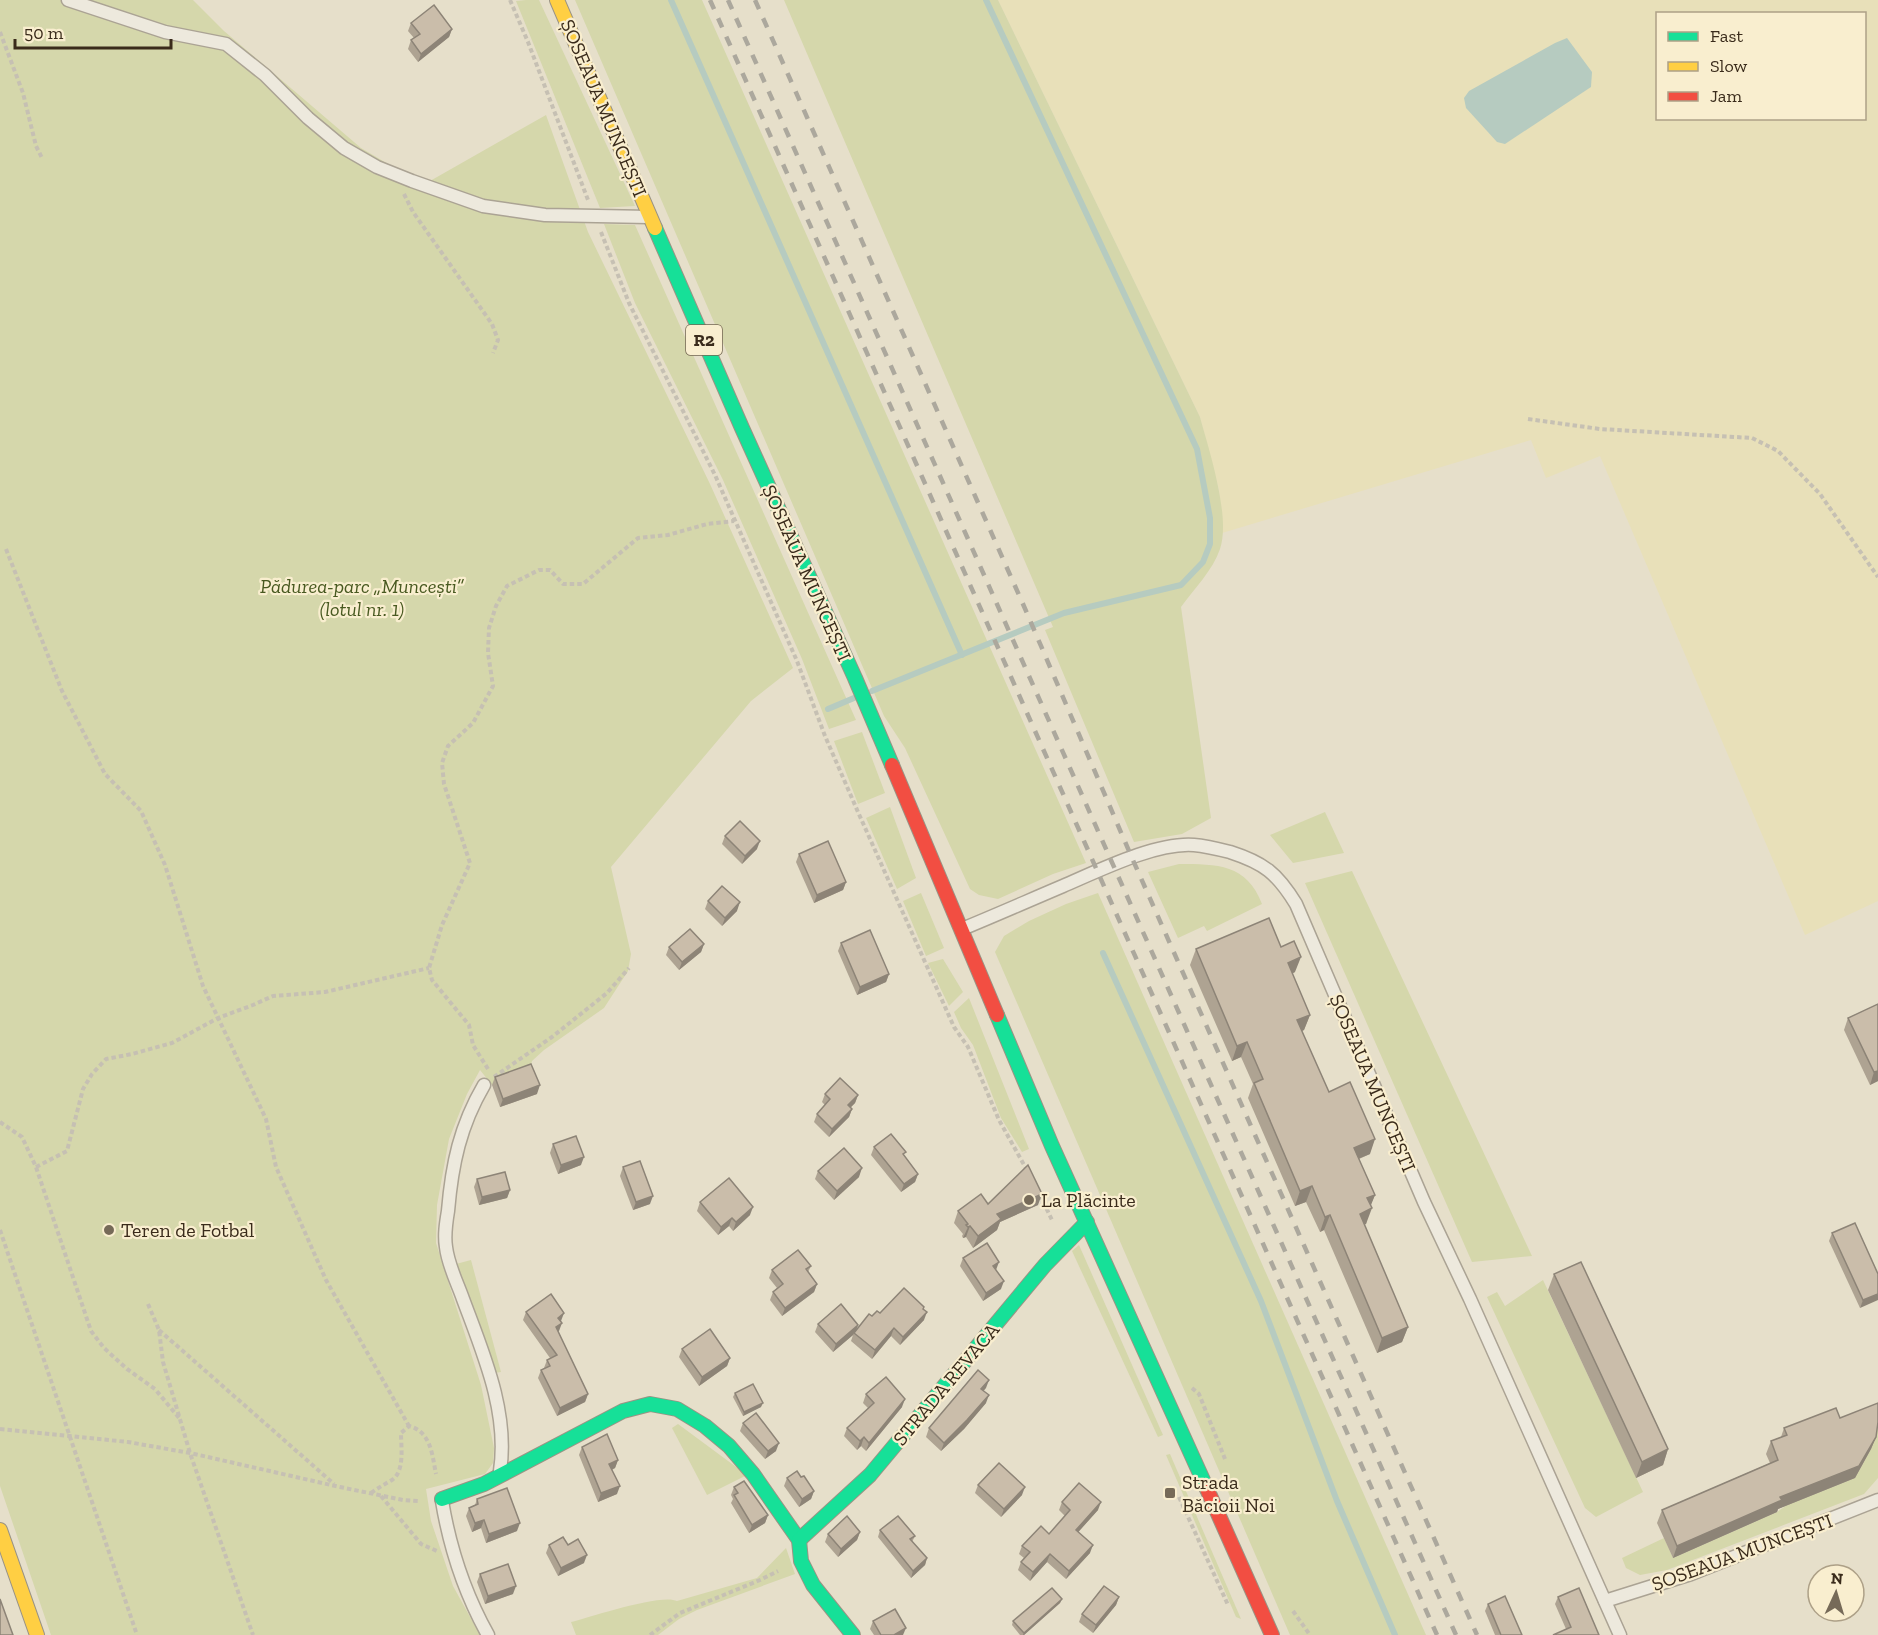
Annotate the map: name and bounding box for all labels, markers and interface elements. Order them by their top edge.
scale bar [15,12,171,50]
legend [1656,12,1866,120]
street label: ȘOSEAUA MUNCEȘTI [556,16,652,200]
text: 50 m [24,22,64,44]
text: Fast [1710,25,1743,47]
text: Slow [1710,55,1747,77]
text: Jam [1710,85,1742,107]
road number: R2 [686,325,722,355]
street label: ȘOSEAUA MUNCEȘTI [757,481,857,665]
park label: Pădurea-parc „Muncești” (lotul nr. 1) [260,574,465,621]
street label: ȘOSEAUA MUNCEȘTI [1325,991,1421,1175]
place label: La Plăcinte [1041,1188,1136,1212]
marker: La Plăcinte [1022,1193,1036,1207]
place label: Teren de Fotbal [121,1218,254,1242]
marker: Teren de Fotbal [102,1223,116,1237]
street label: STRADA REVACA [888,1317,1005,1450]
place label: Strada Băcioii Noi [1182,1470,1275,1517]
marker: Strada Băcioii Noi [1163,1486,1177,1500]
street label: ȘOSEAUA MUNCEȘTI [1648,1508,1836,1596]
north arrow [1806,1563,1866,1623]

